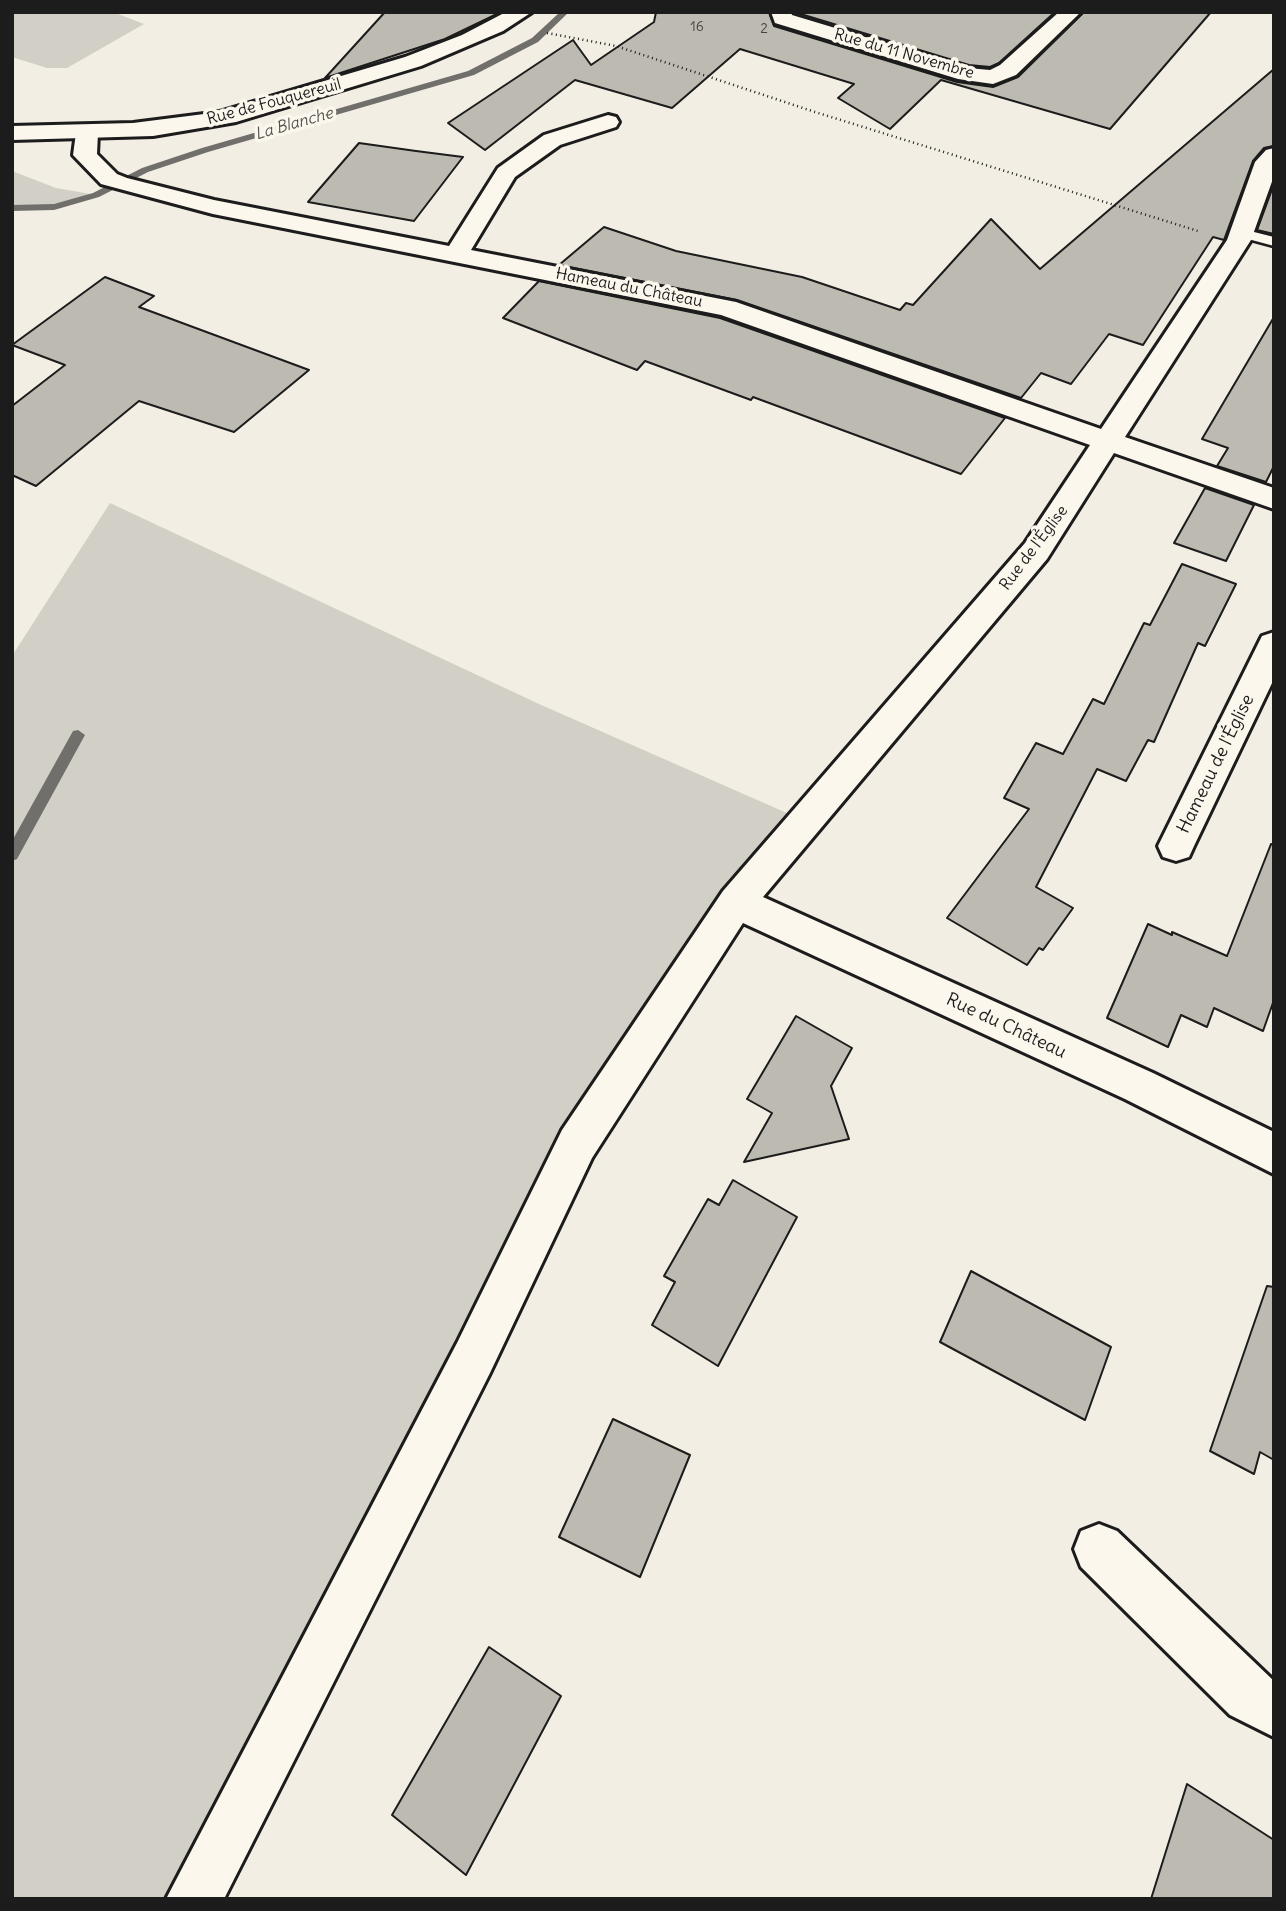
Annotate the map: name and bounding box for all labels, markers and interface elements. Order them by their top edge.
house number: 16 [690,19,704,35]
house number: 2 [760,21,768,37]
street label: Rue du 11 Novembre [832,25,976,83]
street label: Rue de Fouquereuil [205,75,343,129]
water label: La Blanche [253,104,335,144]
street label: Hameau du Château [554,264,704,312]
street label: Rue de l'Église [996,502,1072,594]
street label: Hameau de l'Église [1173,691,1259,837]
street label: Rue du Château [943,989,1069,1063]

